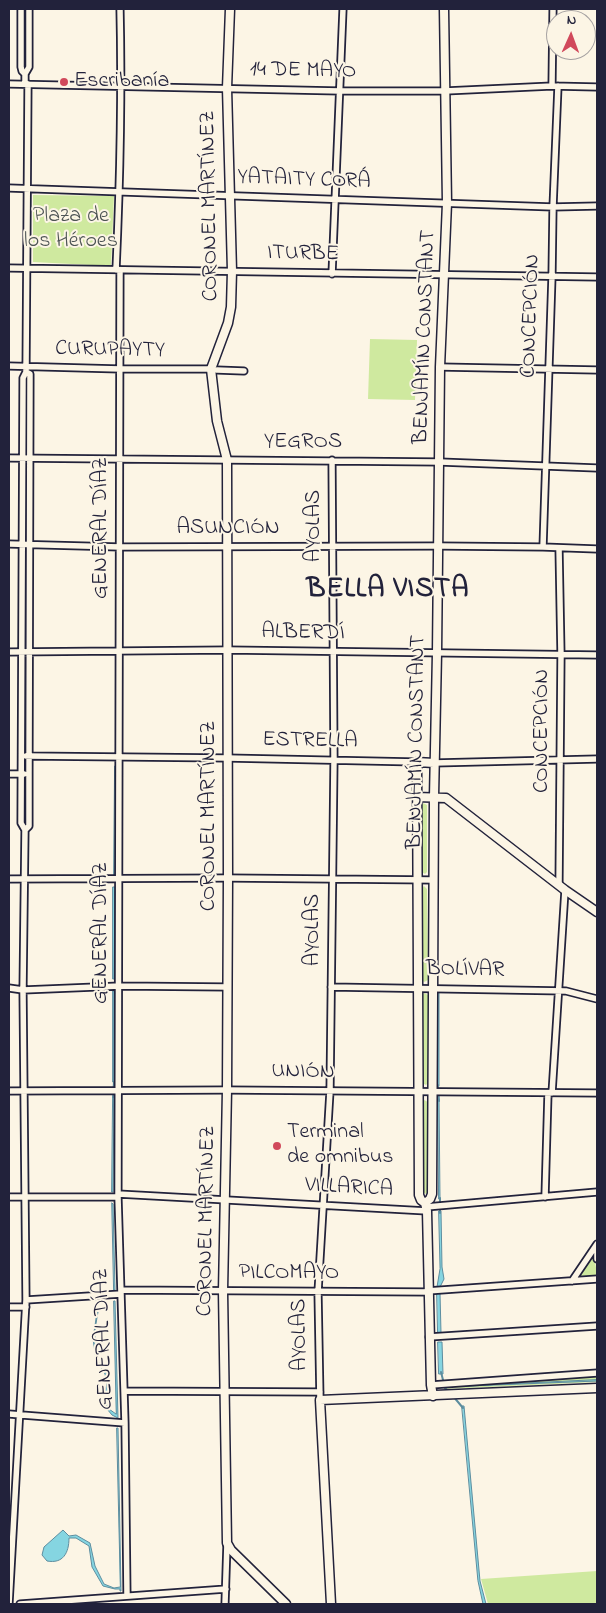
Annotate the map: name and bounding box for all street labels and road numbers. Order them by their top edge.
street label: 14 DE MAYO [250,58,356,86]
street label: CORONEL MARTÍNEZ [196,110,226,302]
street label: YATAITY CORÁ [237,165,371,197]
street label: BENJAMÍN CONSTANT [409,229,443,445]
street label: ITURBE [267,241,339,269]
street label: CONCEPCIÓN [517,254,547,378]
street label: CURUPAYTY [55,337,165,365]
street label: YEGROS [264,430,342,456]
street label: GENERAL DÍAZ [89,457,115,599]
street label: AYOLAS [302,490,328,562]
street label: ASUNCIÓN [177,516,279,542]
street label: ALBERDÍ [261,620,345,648]
street label: BENJAMÍN CONSTANT [403,634,433,850]
street label: CONCEPCIÓN [530,669,556,793]
street label: CORONEL MARTÍNEZ [197,721,223,911]
street label: ESTRELLA [262,728,358,756]
street label: GENERAL DÍAZ [89,862,115,1004]
street label: AYOLAS [301,894,327,966]
street label: BOLÍVAR [425,957,505,985]
street label: UNIÓN [271,1059,335,1087]
street label: CORONEL MARTÍNEZ [193,1125,223,1317]
street label: VILLARICA [304,1174,394,1204]
street label: PILCOMAYO [239,1261,339,1287]
street label: GENERAL DÍAZ [89,1268,121,1410]
street label: AYOLAS [287,1299,315,1371]

